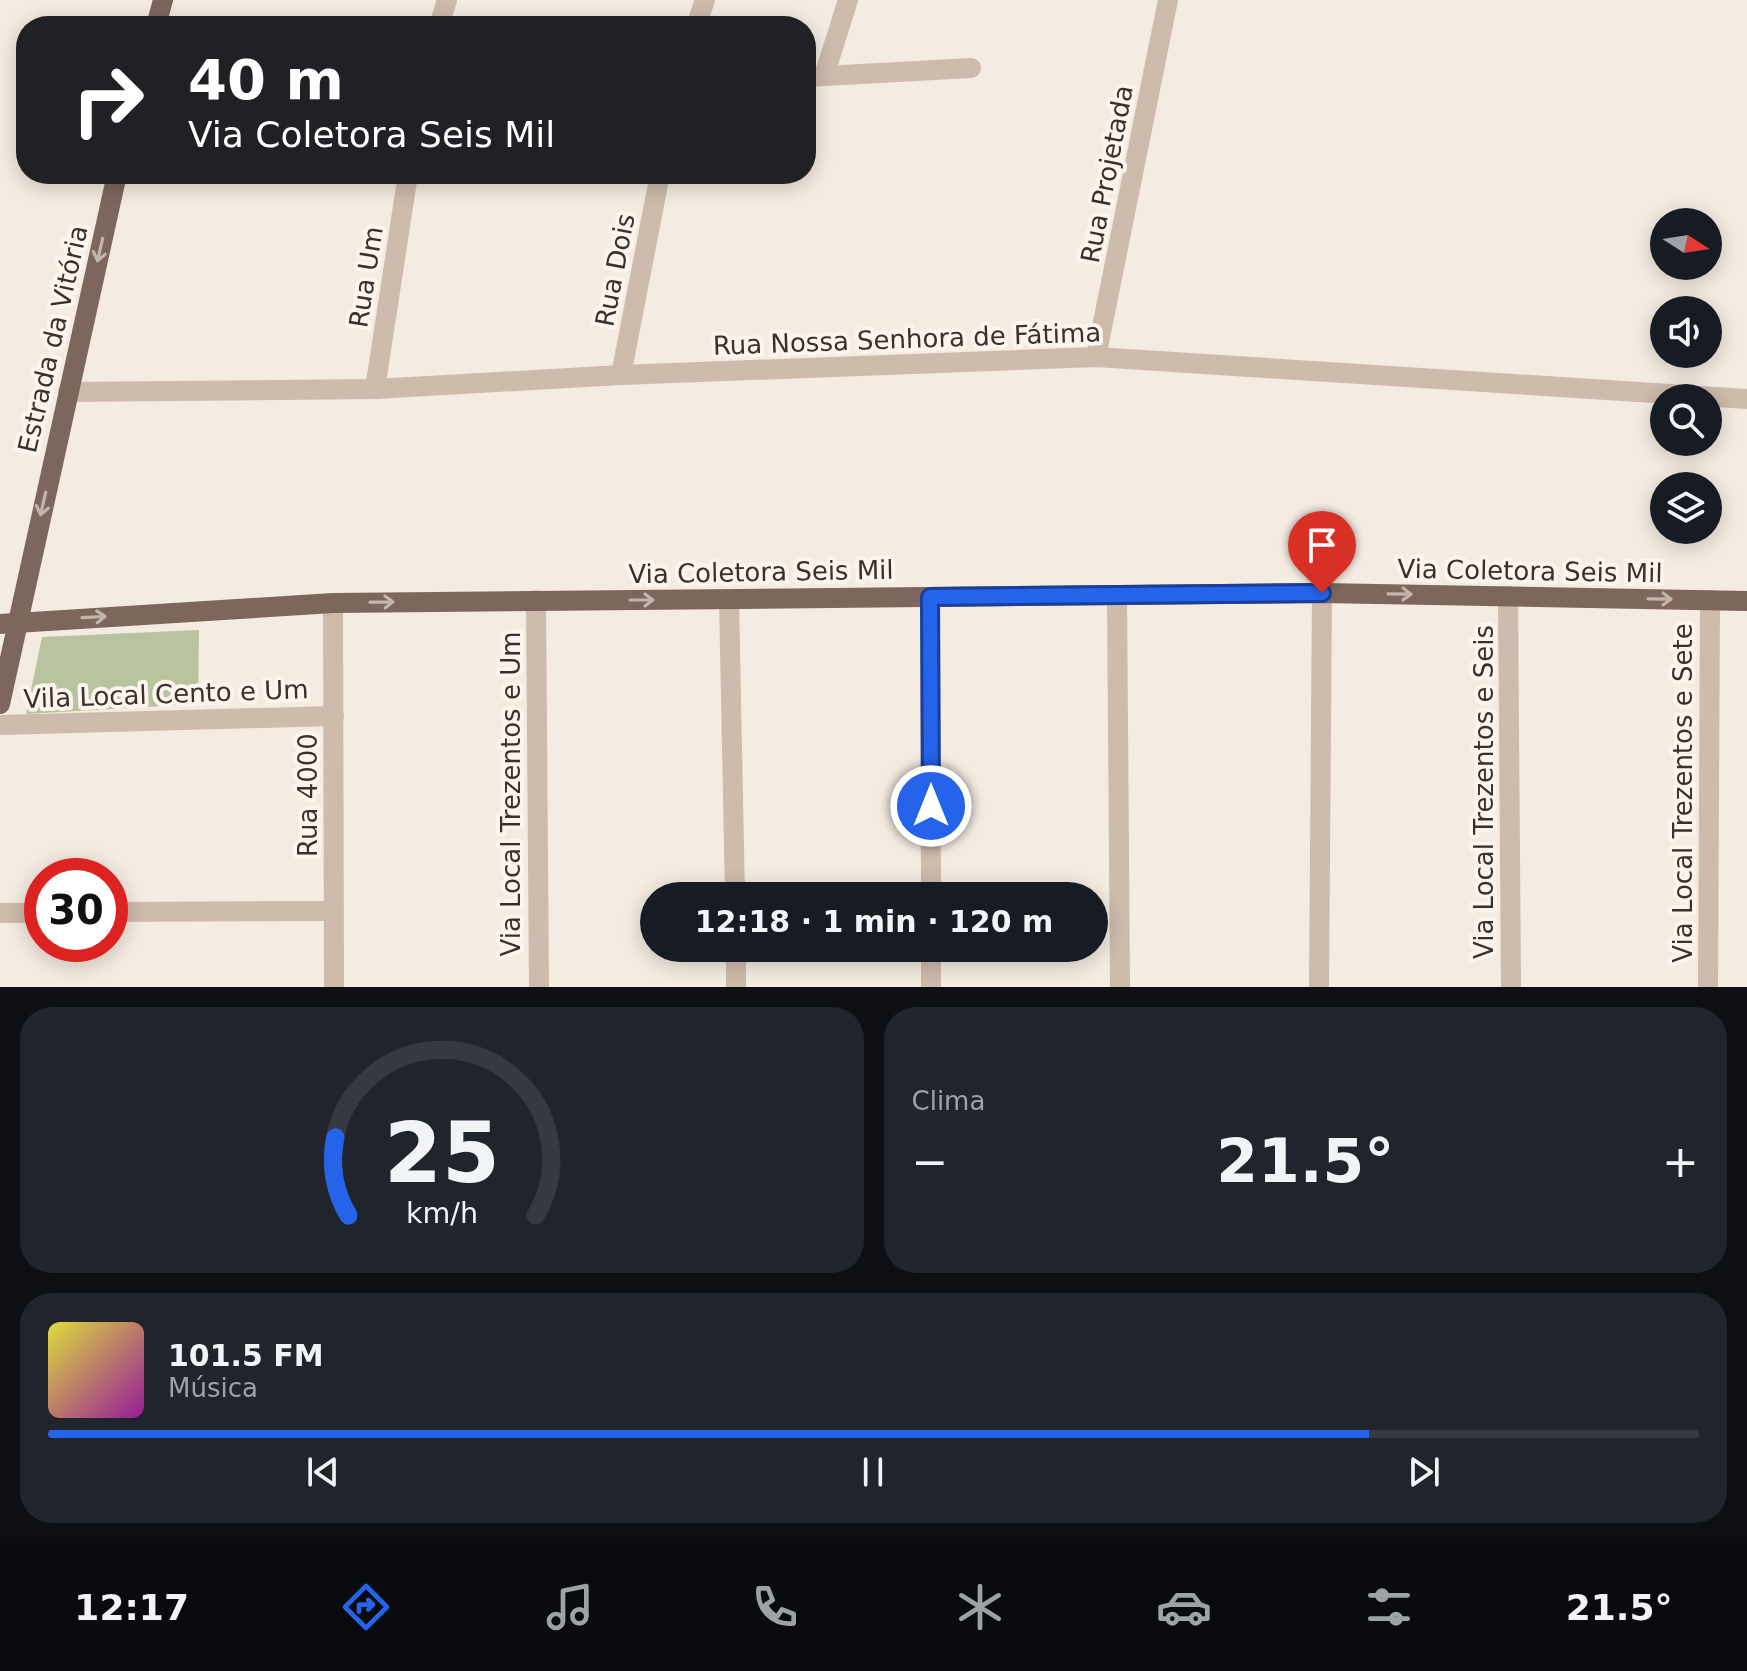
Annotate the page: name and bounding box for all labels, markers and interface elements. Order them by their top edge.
text: 40 m [188,47,344,112]
icon: right [56,48,160,152]
street label: Rua Projetada [1075,82,1139,266]
text: Via Coletora Seis Mil [188,114,555,155]
north arrow [1650,208,1722,280]
map controls [1650,208,1722,544]
street label: Rua Dois [589,211,641,329]
street label: Estrada da Vitória [12,222,94,456]
street label: Rua Um [343,224,389,330]
one-way arrow [92,237,107,262]
button: sound [1650,296,1722,368]
street label: Rua Nossa Senhora de Fátima [712,317,1102,361]
button: search [1650,384,1722,456]
button: layers [1650,472,1722,544]
one-way arrow [35,490,50,516]
pin [1288,511,1356,593]
icon: arrive [1300,523,1344,567]
street label: Via Coletora Seis Mil [1397,554,1663,588]
street label: Via Coletora Seis Mil [628,555,894,589]
one-way arrow [1386,587,1413,602]
one-way arrow [1646,591,1673,607]
one-way arrow [628,592,655,607]
one-way arrow [368,594,395,610]
one-way arrow [80,609,107,624]
street label: Via Local Trezentos e Sete [1668,623,1698,963]
street label: Via Local Trezentos e Seis [1469,625,1499,959]
street label: Via Local Trezentos e Um [496,631,526,957]
street label: Vila Local Cento e Um [23,674,309,714]
street label: Rua 4000 [293,733,323,857]
position arrow [889,764,973,848]
speed limit sign: 30 [24,858,128,962]
text: 12:18 · 1 min · 120 m [695,904,1053,939]
text: Clima [912,1086,985,1116]
text: 25 [384,1105,500,1202]
text: 21.5° [1216,1126,1394,1196]
text: − [912,1136,948,1187]
text: + [1662,1136,1699,1187]
text: km/h [406,1196,478,1230]
text: 101.5 FM [168,1338,324,1373]
text: Música [168,1373,258,1403]
icon: previous [301,1450,345,1494]
icon: pause [851,1450,895,1494]
icon: next [1402,1450,1446,1494]
icon: directions [338,1579,394,1635]
icon: music [542,1579,598,1635]
icon: phone [747,1579,803,1635]
icon: climate [952,1579,1008,1635]
icon: car [1156,1579,1212,1635]
icon: filters [1361,1579,1417,1635]
text: 12:17 [74,1587,189,1628]
text: 21.5° [1566,1587,1673,1628]

